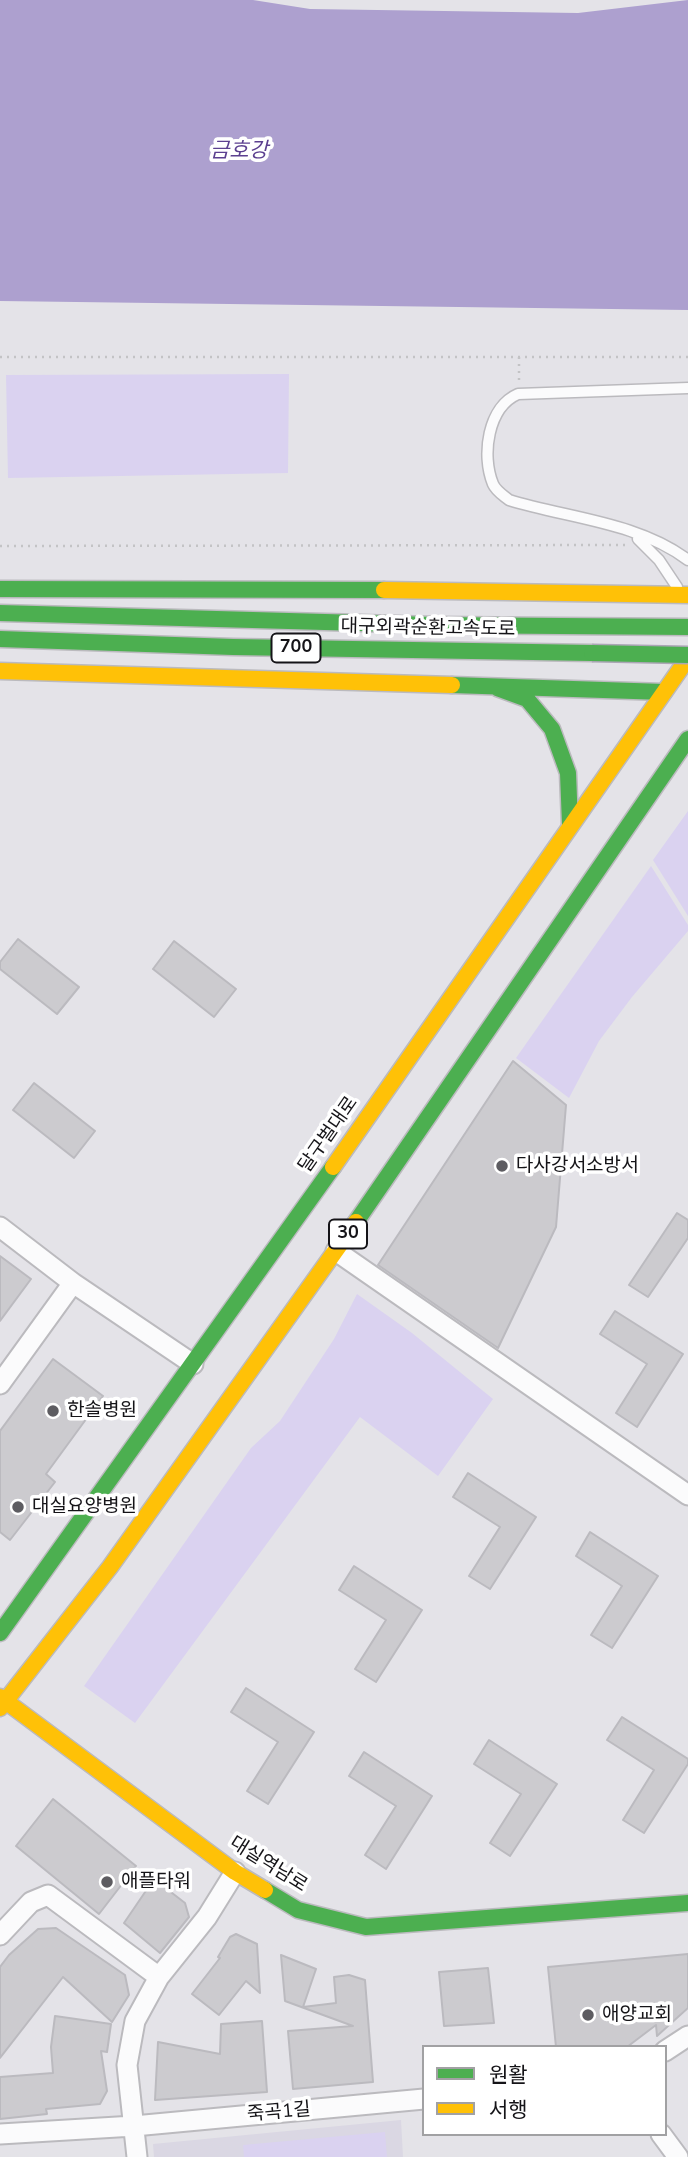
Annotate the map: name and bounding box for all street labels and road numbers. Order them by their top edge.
street label: 대구외곽순환고속도로 [340,616,516,642]
road number: 700 [272,634,320,662]
street label: 달구벌대로 [295,1093,363,1177]
road number: 30 [329,1219,367,1248]
street label: 대실역남로 [225,1832,311,1898]
street label: 죽곡1길 [246,2099,312,2127]

